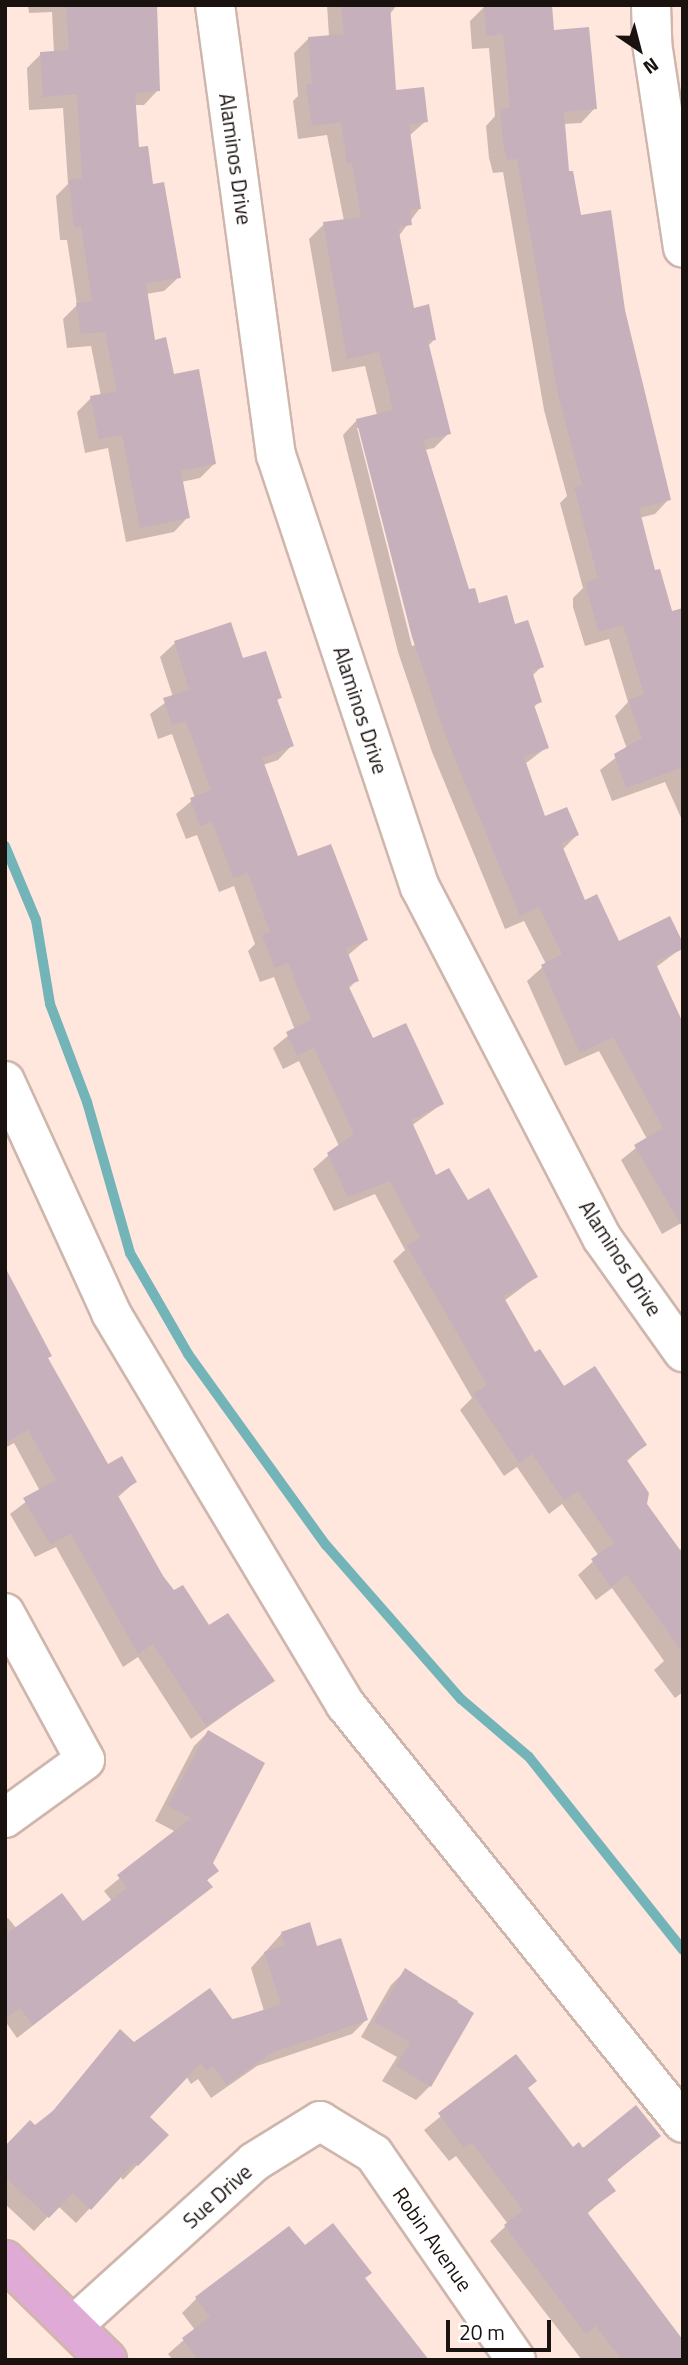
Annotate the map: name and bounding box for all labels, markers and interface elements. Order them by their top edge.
north arrow [604,14,674,84]
text: N [638,51,665,82]
street label: Alaminos Drive [214,92,258,226]
street label: Alaminos Drive [329,643,393,777]
street label: Alaminos Drive [574,1195,668,1321]
street label: Sue Drive [177,2159,257,2233]
street label: Robin Avenue [388,2182,478,2296]
scale bar [450,2306,555,2350]
text: 20 m [459,2316,505,2348]

